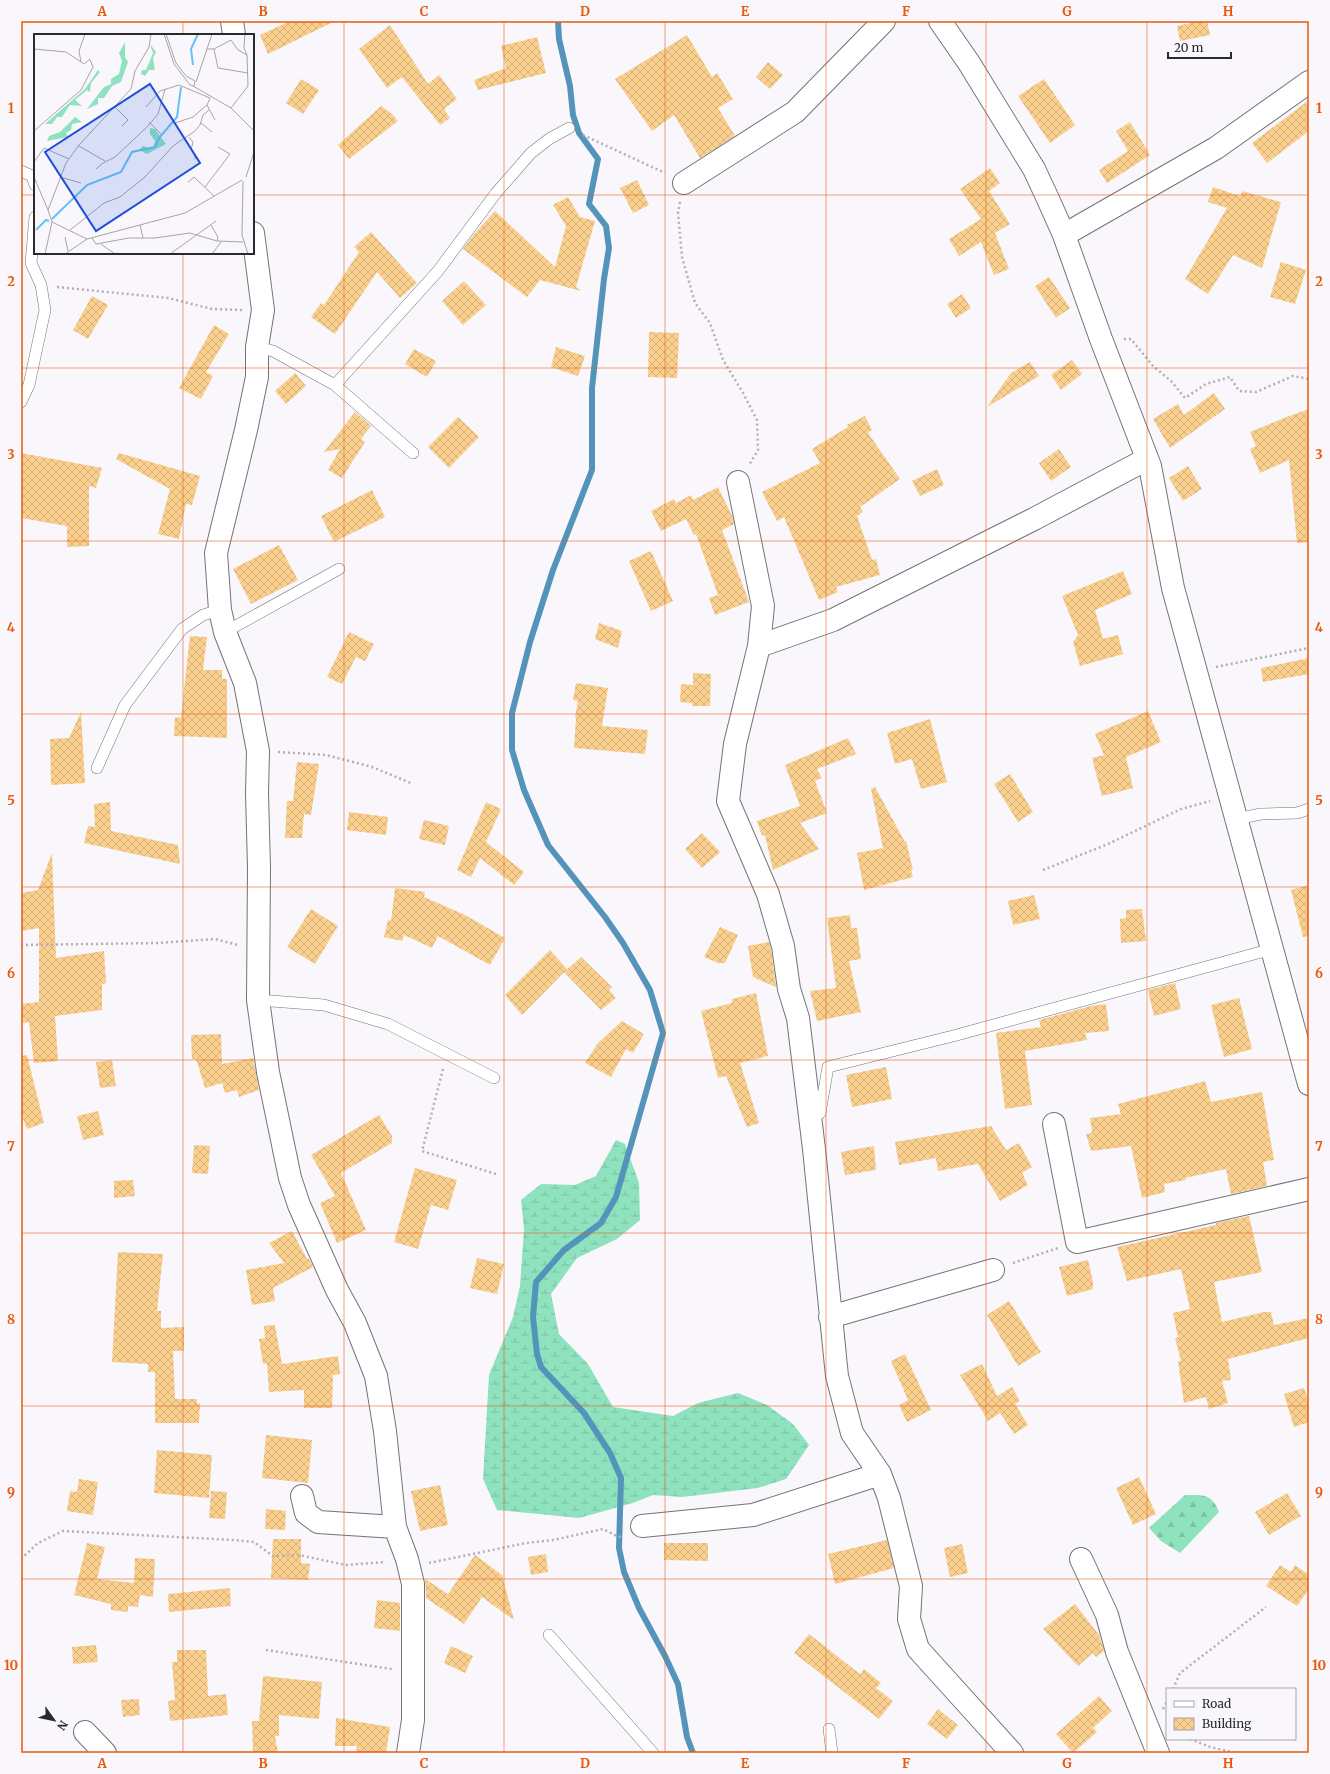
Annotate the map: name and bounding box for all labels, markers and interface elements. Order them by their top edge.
text: A [96,3,107,20]
text: B [258,3,268,20]
text: C [420,3,429,20]
text: D [580,3,590,20]
text: E [741,3,750,20]
text: F [902,3,910,20]
text: G [1062,3,1072,20]
text: H [1223,3,1234,20]
inset map [34,34,254,254]
scale bar [1168,34,1231,60]
text: 20 m [1174,40,1203,55]
text: 1 [8,100,14,117]
text: 1 [1316,100,1322,117]
text: 2 [7,273,15,290]
text: 2 [1315,273,1323,290]
text: 3 [7,446,15,463]
text: 3 [1315,446,1323,463]
text: 4 [7,619,16,636]
text: 4 [1315,619,1324,636]
text: 5 [7,792,15,809]
text: 5 [1315,792,1323,809]
text: 6 [7,965,15,982]
text: 6 [1315,965,1323,982]
text: 7 [7,1138,15,1155]
text: 7 [1315,1138,1323,1155]
text: 8 [7,1311,15,1328]
text: 8 [1315,1311,1323,1328]
text: 9 [7,1484,15,1501]
text: 9 [1315,1484,1323,1501]
text: 10 [4,1657,18,1674]
text: 10 [1312,1657,1326,1674]
legend [1166,1688,1296,1740]
text: Road [1202,1696,1231,1711]
north arrow [34,1700,74,1740]
text: Building [1202,1716,1252,1731]
text: N [54,1718,71,1733]
text: A [96,1755,107,1772]
text: B [258,1755,268,1772]
text: C [420,1755,429,1772]
text: D [580,1755,590,1772]
text: E [741,1755,750,1772]
text: F [902,1755,910,1772]
text: G [1062,1755,1072,1772]
text: H [1223,1755,1234,1772]

